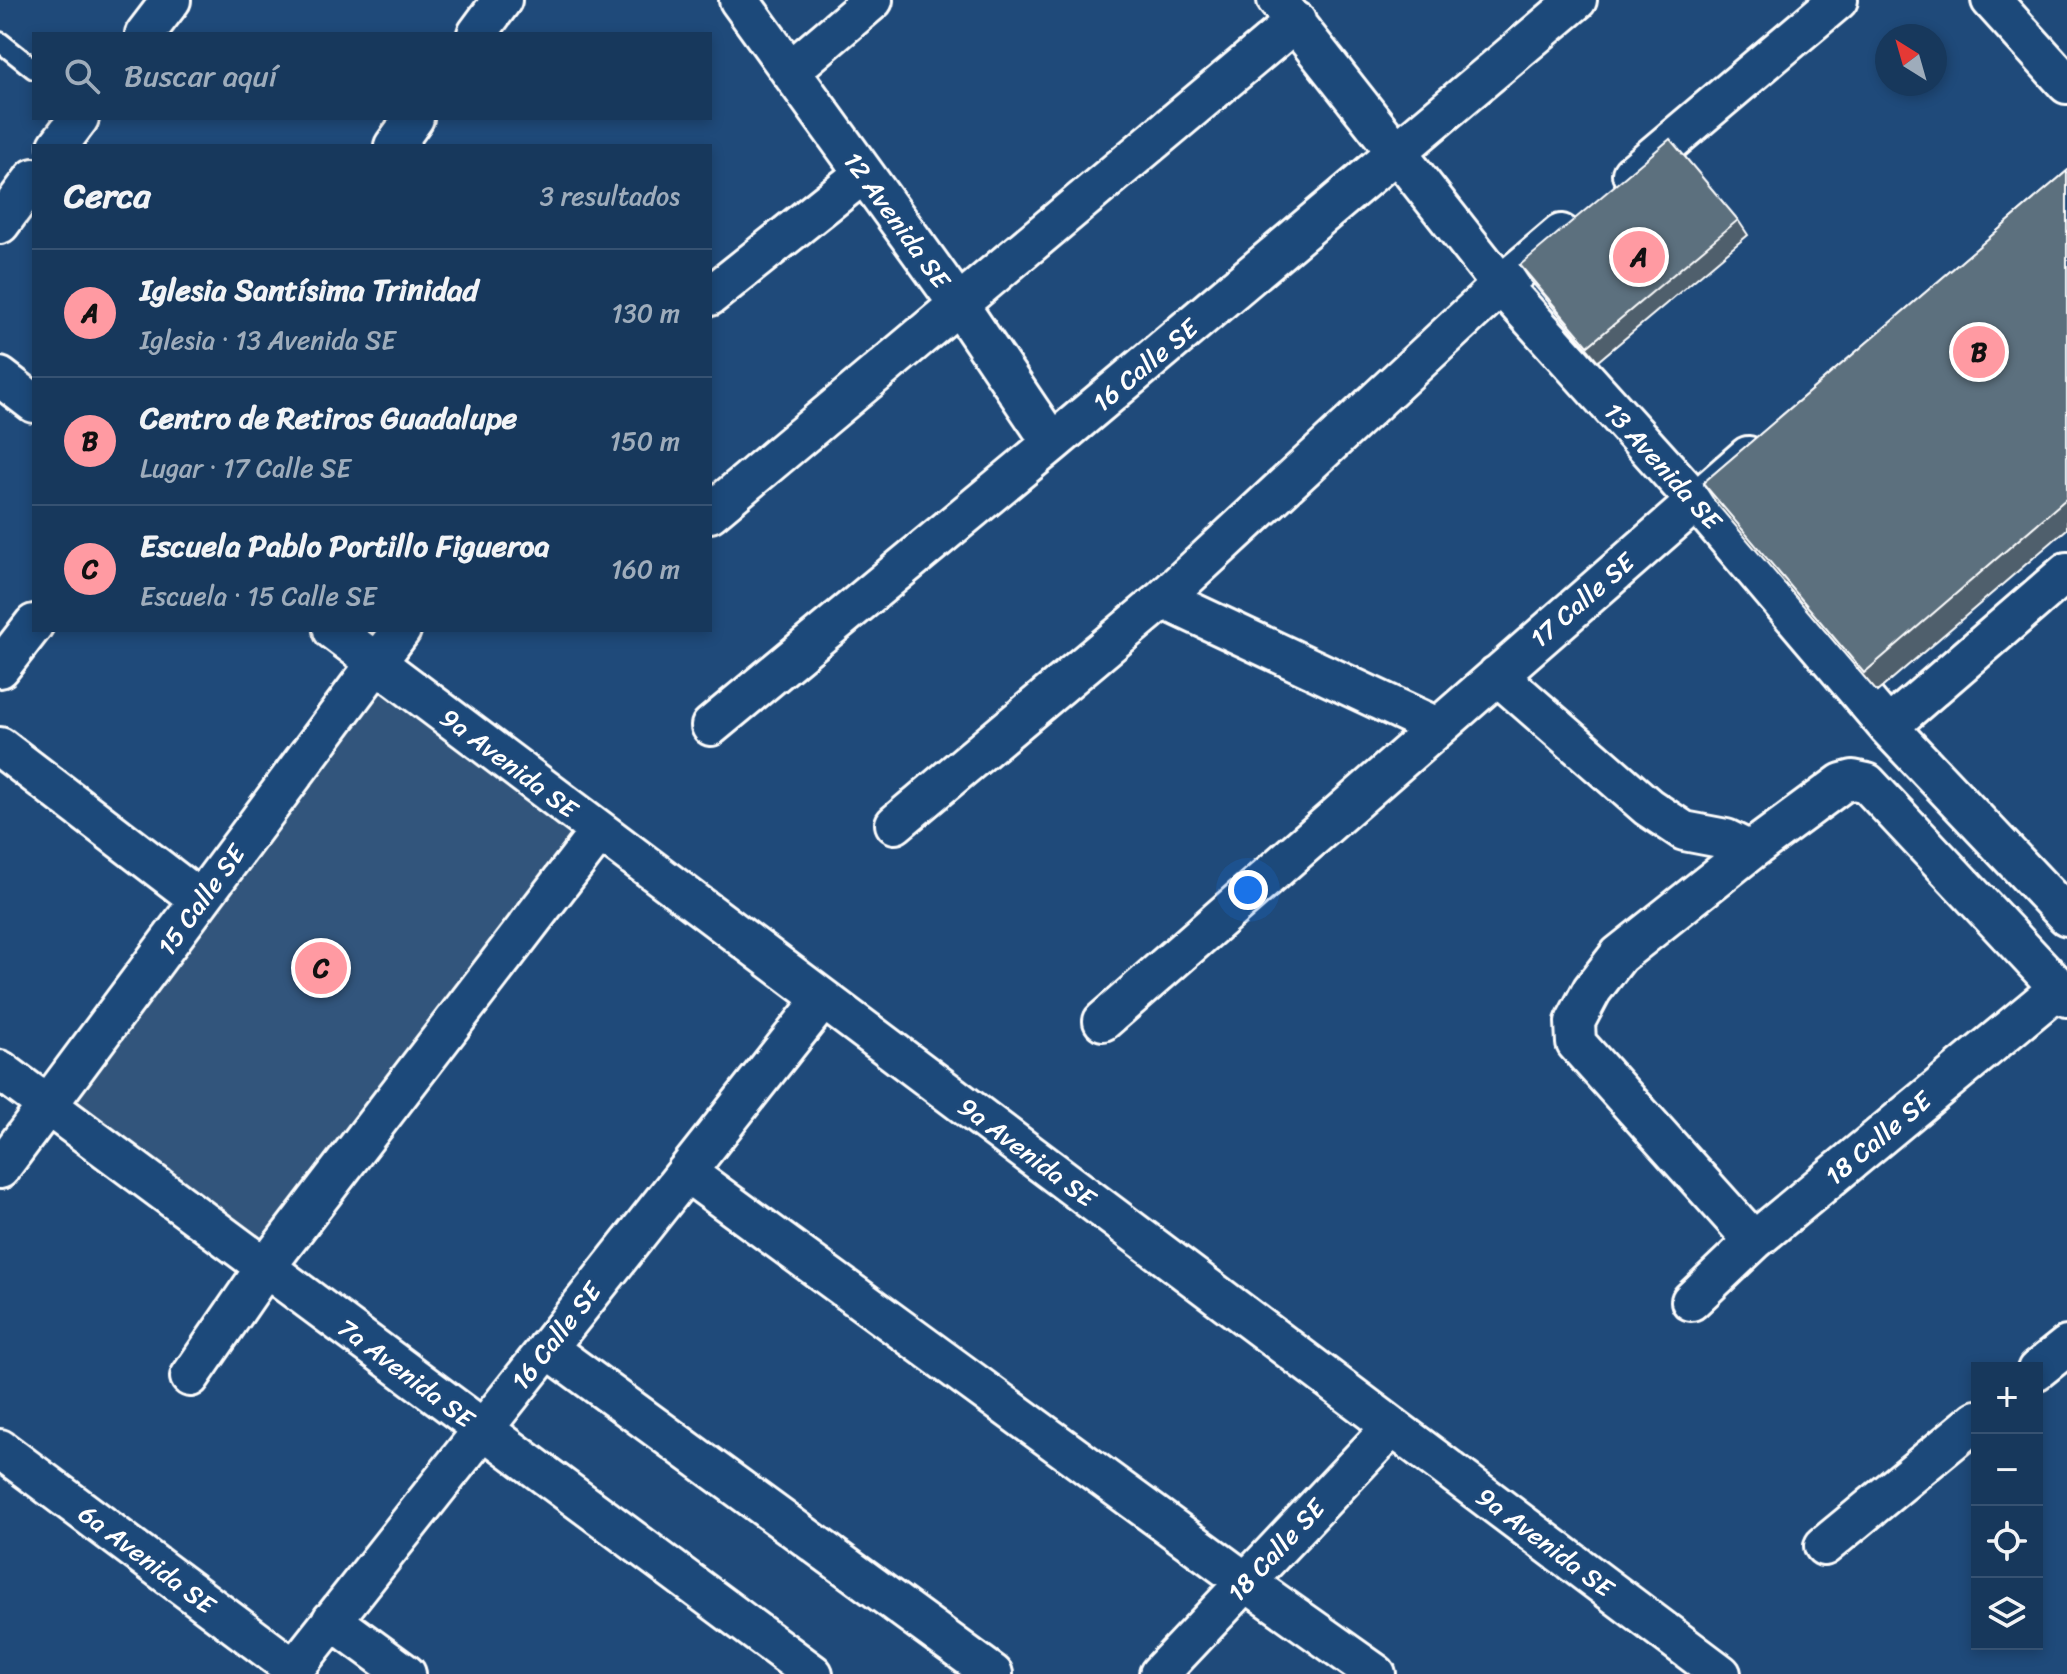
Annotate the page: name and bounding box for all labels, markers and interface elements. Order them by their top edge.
north arrow [1875,24,1947,96]
search box [32,32,712,120]
text: Buscar aquí [124,49,277,103]
icon: search [60,54,104,98]
street label: 12 Avenida SE [831,141,964,300]
text: Cerca [64,166,151,226]
text: 3 resultados [540,173,680,219]
pin: A [1613,227,1665,287]
text: Iglesia Santísima Trinidad [140,263,478,317]
text: A [81,290,99,336]
text: 130 m [611,290,680,336]
street label: 16 Calle SE [1081,305,1210,424]
text: Iglesia · 13 Avenida SE [140,317,396,363]
pin: B [1953,322,2005,382]
text: Centro de Retiros Guadalupe [140,391,517,445]
street label: 13 Avenida SE [1592,391,1735,542]
text: B [82,418,98,464]
text: 150 m [610,418,680,464]
text: Lugar · 17 Calle SE [140,445,351,491]
text: Escuela Pablo Portillo Figueroa [140,519,549,573]
street label: 17 Calle SE [1519,540,1646,659]
text: C [82,546,98,592]
text: 160 m [611,546,680,592]
text: Escuela · 15 Calle SE [140,573,376,619]
street label: 9a Avenida SE [430,695,589,832]
street label: 15 Calle SE [145,833,258,966]
your location [1228,870,1268,910]
pin: C [295,938,347,998]
street label: 18 Calle SE [1814,1078,1943,1197]
street label: 9a Avenida SE [948,1084,1107,1221]
street label: 16 Calle SE [499,1270,614,1400]
street label: 7a Avenida SE [327,1306,486,1441]
map controls [1971,1362,2043,1650]
button: + [1971,1362,2043,1434]
button: − [1971,1434,2043,1506]
street label: 9a Avenida SE [1466,1474,1625,1611]
street label: 18 Calle SE [1215,1486,1338,1613]
street label: 6a Avenida SE [68,1492,227,1627]
button: locate [1971,1506,2043,1578]
button: layers [1971,1578,2043,1650]

